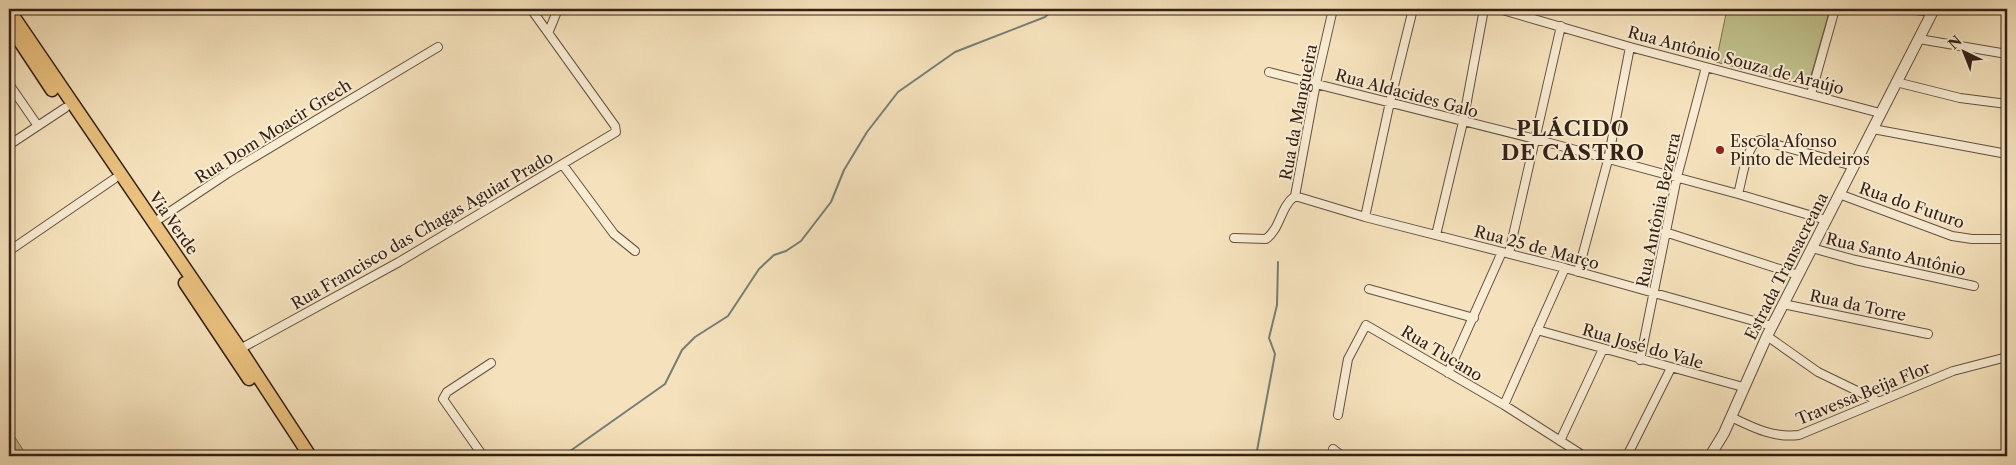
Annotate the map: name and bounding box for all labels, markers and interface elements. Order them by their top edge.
street label: Rua Antônio Souza de Araújo [1626,21,1846,99]
north arrow [1938,28,1988,78]
text: N [1945,32,1966,53]
street label: Rua da Mangueira [1275,42,1321,182]
street label: Rua Aldacides Galo [1333,64,1481,122]
street label: Rua Dom Moacir Grech [191,75,355,187]
district label: PLÁCIDO DE CASTRO [1501,116,1645,165]
street label: Rua Antônia Bezerra [1632,130,1684,289]
place label: Escola Afonso Pinto de Medeiros [1730,131,1870,169]
marker: Escola Afonso Pinto de Medeiros [1714,144,1726,156]
street label: Rua Francisco das Chagas Aguiar Prado [287,146,557,313]
street label: Rua do Futuro [1857,178,1967,232]
street label: Via Verde [144,187,203,259]
street label: Estrada Transacreana [1740,188,1832,343]
street label: Rua 25 de Março [1472,221,1602,273]
street label: Rua Santo Antônio [1824,228,1968,280]
street label: Rua da Torre [1808,285,1908,325]
street label: Rua José do Vale [1580,319,1706,373]
street label: Rua Tucano [1398,321,1487,385]
street label: Travessa Beija Flor [1793,357,1933,429]

